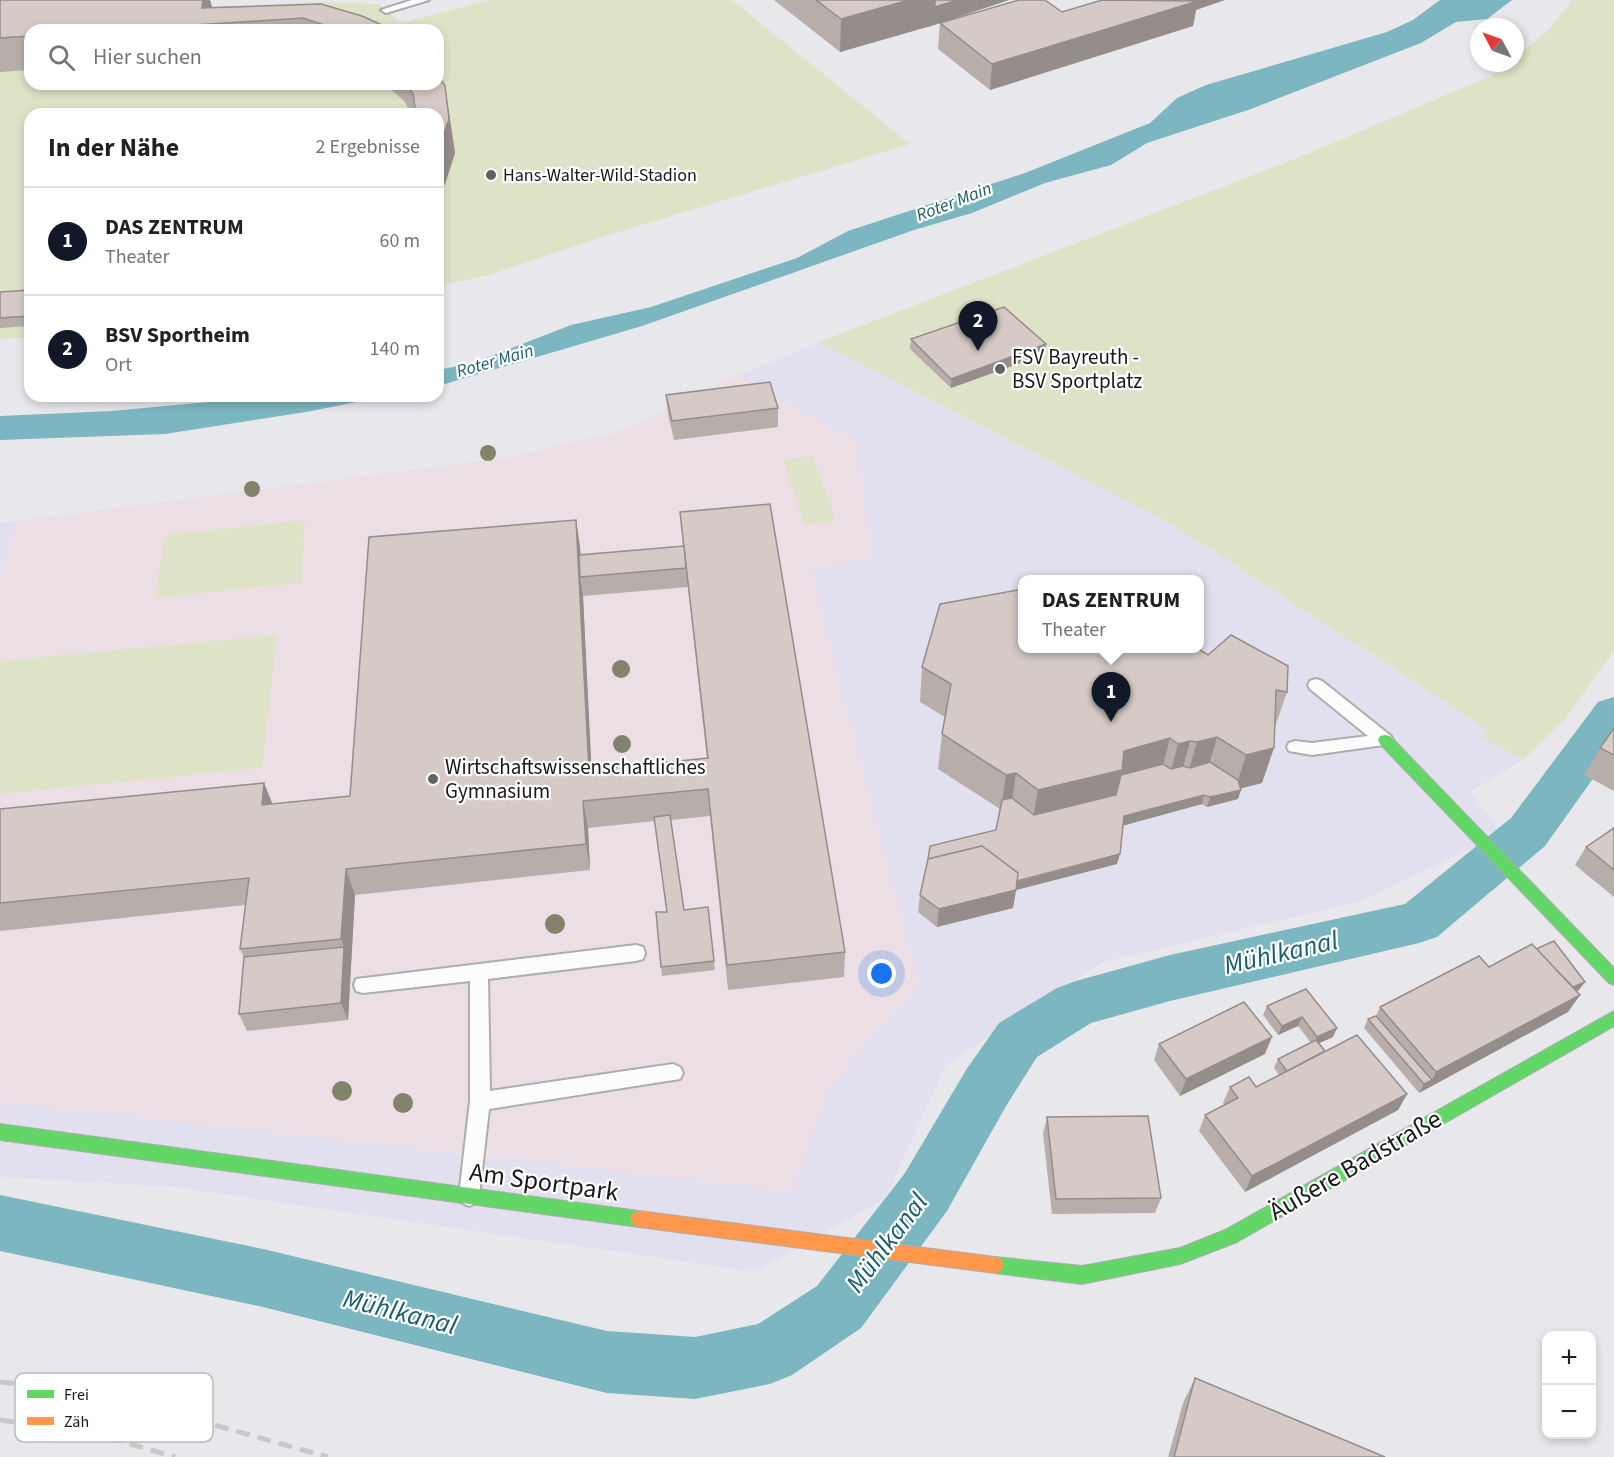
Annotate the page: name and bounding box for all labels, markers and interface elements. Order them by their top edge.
north arrow [1470,18,1524,72]
search box [24,24,444,90]
icon: search [45,41,78,74]
text: Hier suchen [93,41,202,73]
text: In der Nähe [48,129,179,166]
text: 2 Ergebnisse [315,133,420,161]
place label: Hans-Walter-Wild-Stadion [503,163,697,188]
marker: Hans-Walter-Wild-Stadion [484,168,498,182]
water label: Roter Main [913,176,995,228]
text: DAS ZENTRUM [105,211,244,243]
text: 1 [62,227,73,255]
text: 60 m [380,227,420,255]
text: Theater [105,243,169,271]
pin: 2 [958,302,998,351]
text: BSV Sportheim [105,319,250,351]
text: 2 [62,335,73,363]
text: 140 m [370,335,420,363]
water label: Roter Main [454,338,536,384]
place label: FSV Bayreuth - BSV Sportplatz [1012,342,1142,396]
text: Ort [105,351,132,379]
marker: FSV Bayreuth - BSV Sportplatz [993,362,1007,376]
popup [1018,575,1204,653]
text: DAS ZENTRUM [1042,584,1180,616]
text: Theater [1042,616,1106,644]
pin: 1 [1092,672,1130,722]
place label: Wirtschaftswissenschaftliches Gymnasium [445,752,706,806]
marker: Wirtschaftswissenschaftliches Gymnasium [426,772,440,786]
water label: Mühlkanal [1220,921,1342,985]
your location [867,959,896,988]
street label: Äußere Badstraße [1262,1100,1448,1230]
street label: Am Sportpark [467,1153,621,1211]
water label: Mühlkanal [836,1185,938,1301]
water label: Mühlkanal [339,1279,461,1345]
map controls [1542,1331,1596,1439]
button: + [1542,1331,1596,1385]
legend [15,1373,213,1442]
text: Frei [64,1384,89,1406]
button: − [1542,1385,1596,1439]
text: Zäh [64,1411,89,1433]

